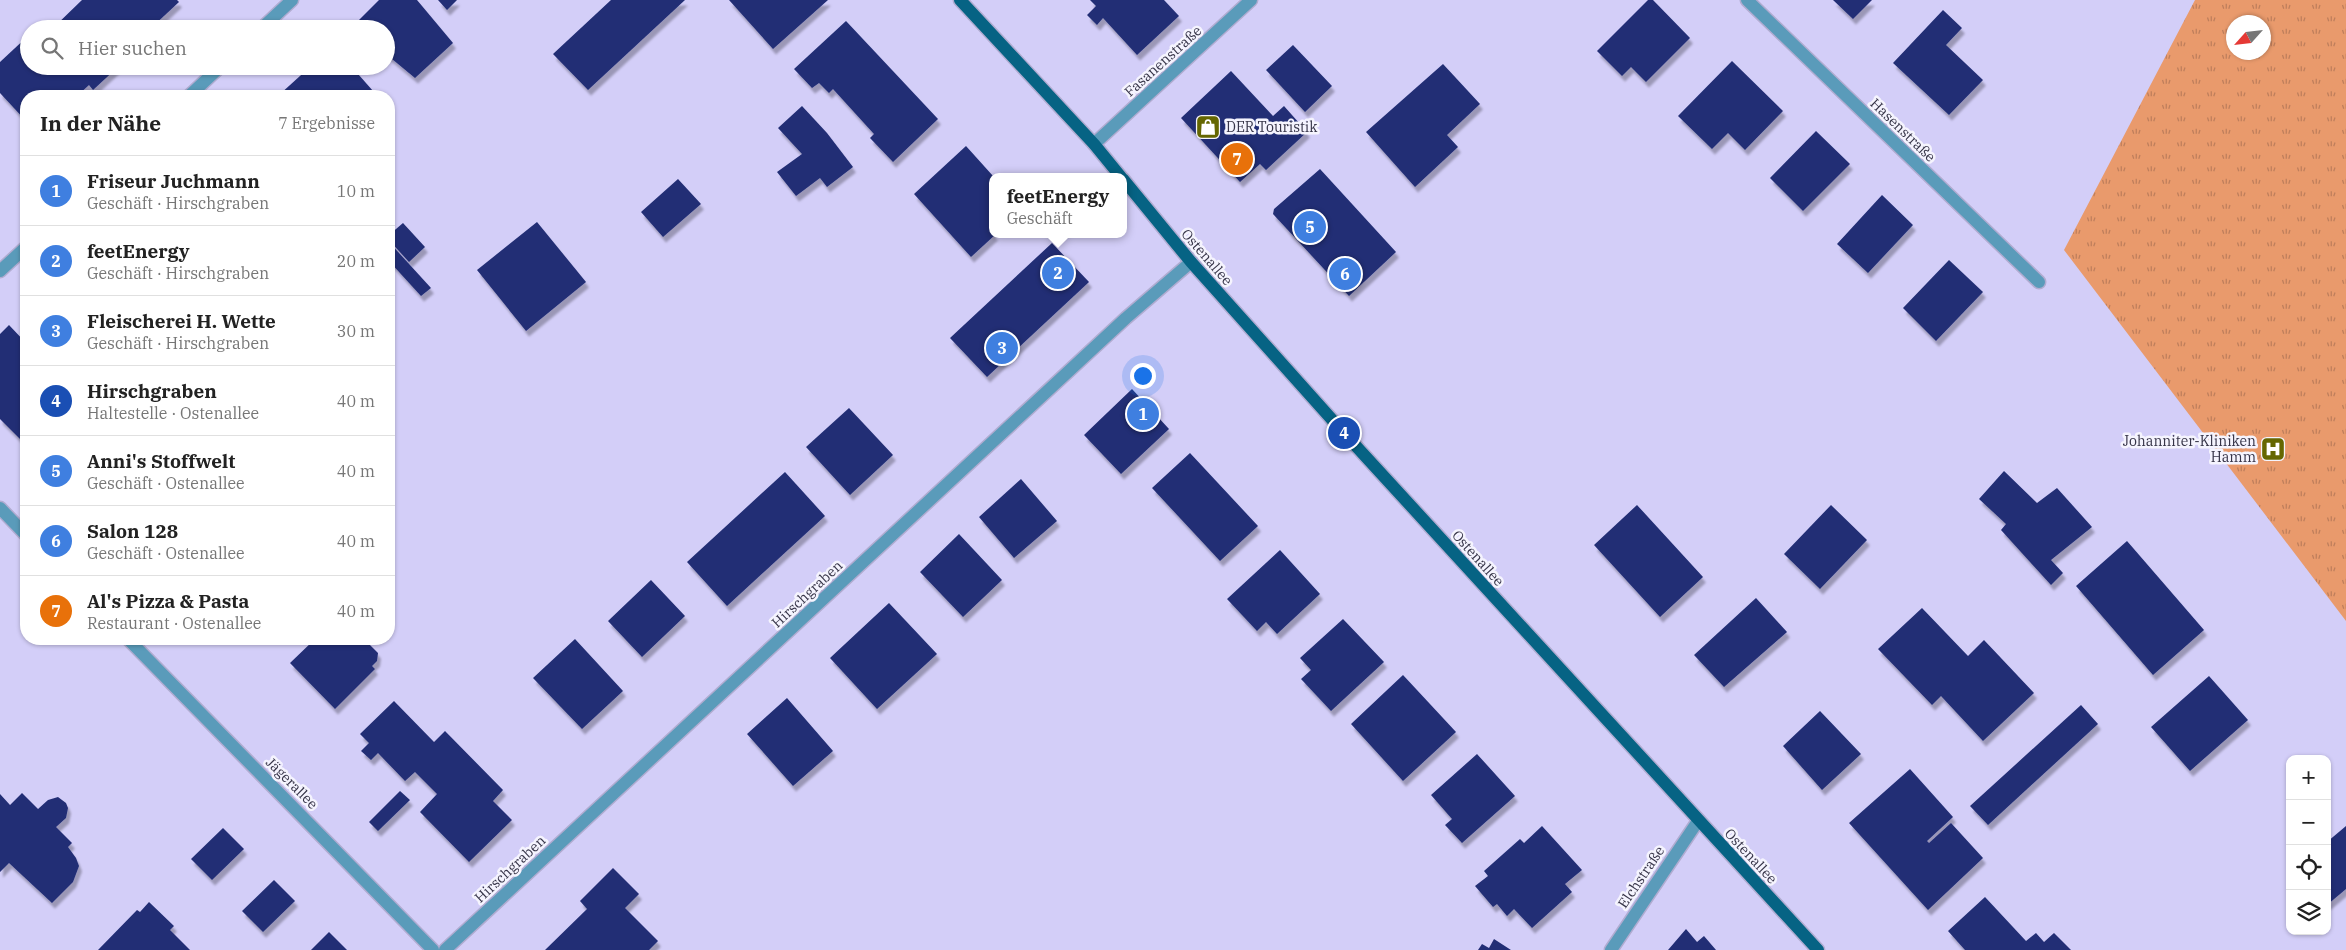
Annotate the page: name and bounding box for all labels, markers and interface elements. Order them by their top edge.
north arrow [2226,15,2271,60]
search box [20,20,395,75]
street label: Fasanenstraße [1121,22,1205,100]
icon: search [38,34,66,62]
text: Hier suchen [78,36,187,60]
street label: Hasenstraße [1867,94,1939,166]
text: In der Nähe [40,109,161,137]
text: 7 Ergebnisse [278,113,375,133]
shop icon: DER Touristik [1195,114,1221,140]
place label: DER Touristik [1226,118,1318,136]
pin: 7 [1221,140,1253,178]
text: Friseur Juchmann [87,169,260,193]
popup [989,173,1127,238]
text: 1 [51,181,61,201]
text: 10 m [337,181,375,201]
text: feetEnergy [1007,184,1109,208]
text: Geschäft · Hirschgraben [87,193,269,213]
text: Geschäft [1007,208,1073,228]
pin: 5 [1294,208,1326,246]
street label: Ostenallee [1178,225,1236,289]
text: feetEnergy [87,239,190,263]
text: 2 [51,251,61,271]
text: 20 m [337,251,375,271]
pin: 2 [1042,254,1074,292]
pin: 6 [1329,255,1361,293]
text: Geschäft · Hirschgraben [87,263,269,283]
text: Fleischerei H. Wette [87,309,276,333]
text: 3 [51,321,61,341]
text: 30 m [337,321,375,341]
pin: 3 [986,329,1018,367]
text: Geschäft · Hirschgraben [87,333,269,353]
your location [1130,363,1156,389]
text: Hirschgraben [87,379,217,403]
text: 4 [51,391,61,411]
text: 40 m [337,391,375,411]
pin: 1 [1127,395,1159,433]
text: Haltestelle · Ostenallee [87,403,259,423]
pin: 4 [1328,414,1360,452]
place label: Johanniter-Kliniken Hamm [2123,432,2256,466]
hospital icon: Johanniter-Kliniken Hamm [2260,436,2286,462]
text: Anni's Stoffwelt [87,449,235,473]
text: 5 [51,461,61,481]
text: 40 m [337,461,375,481]
text: Geschäft · Ostenallee [87,473,245,493]
text: Salon 128 [87,519,178,543]
street label: Ostenallee [1448,526,1508,590]
text: 6 [51,531,61,551]
text: 40 m [337,531,375,551]
text: Geschäft · Ostenallee [87,543,245,563]
street label: Hirschgraben [768,556,846,632]
text: Al's Pizza & Pasta [87,589,249,613]
text: 7 [51,601,61,621]
text: 40 m [337,601,375,621]
text: Restaurant · Ostenallee [87,613,261,633]
street label: Jägerallee [262,753,322,813]
map controls [2286,755,2331,935]
button: + [2286,755,2331,800]
button: − [2286,800,2331,845]
street label: Ostenallee [1721,825,1781,887]
street label: Hirschgraben [471,831,549,907]
street label: Elchstraße [1614,842,1668,912]
button: locate [2286,845,2331,890]
button: layers [2286,890,2331,935]

